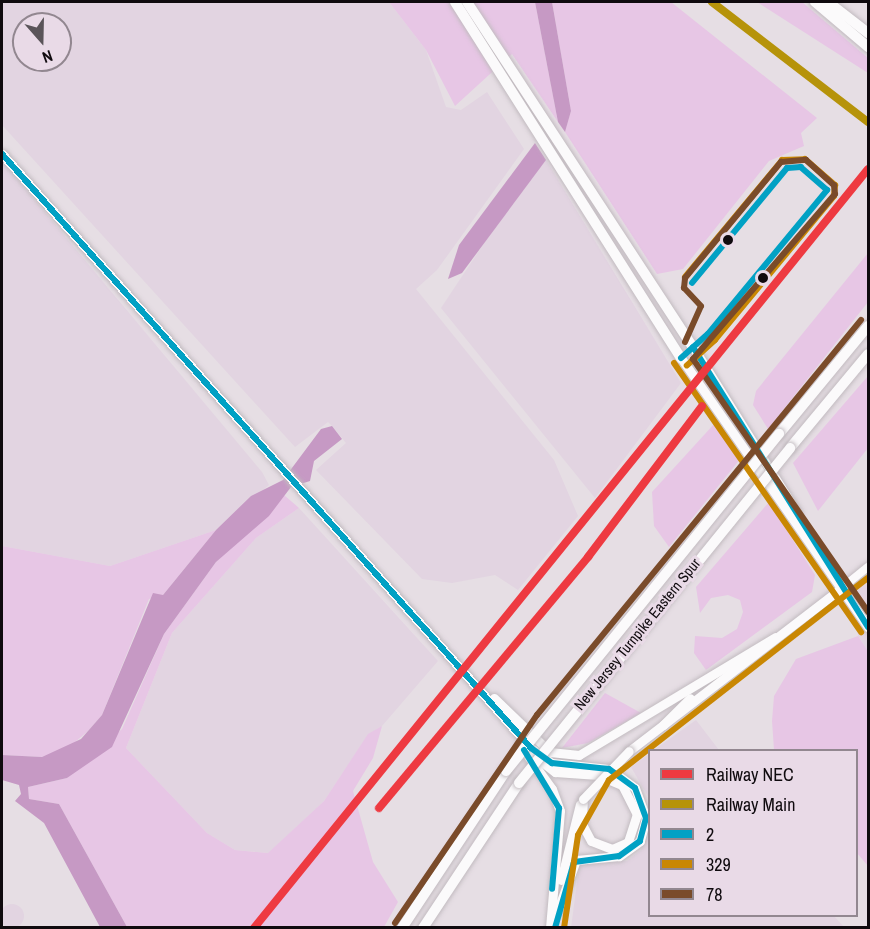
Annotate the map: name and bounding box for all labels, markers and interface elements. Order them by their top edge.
north arrow [12,12,72,72]
text: N [39,45,56,69]
unlabelled marker [722,234,734,246]
unlabelled marker [757,272,769,284]
street label: New Jersey Turnpike Eastern Spur [570,554,704,714]
legend [648,749,858,917]
text: Railway NEC [706,762,794,787]
text: Railway Main [706,792,795,817]
text: 2 [706,822,714,847]
text: 329 [706,852,731,877]
text: 78 [706,882,722,907]

